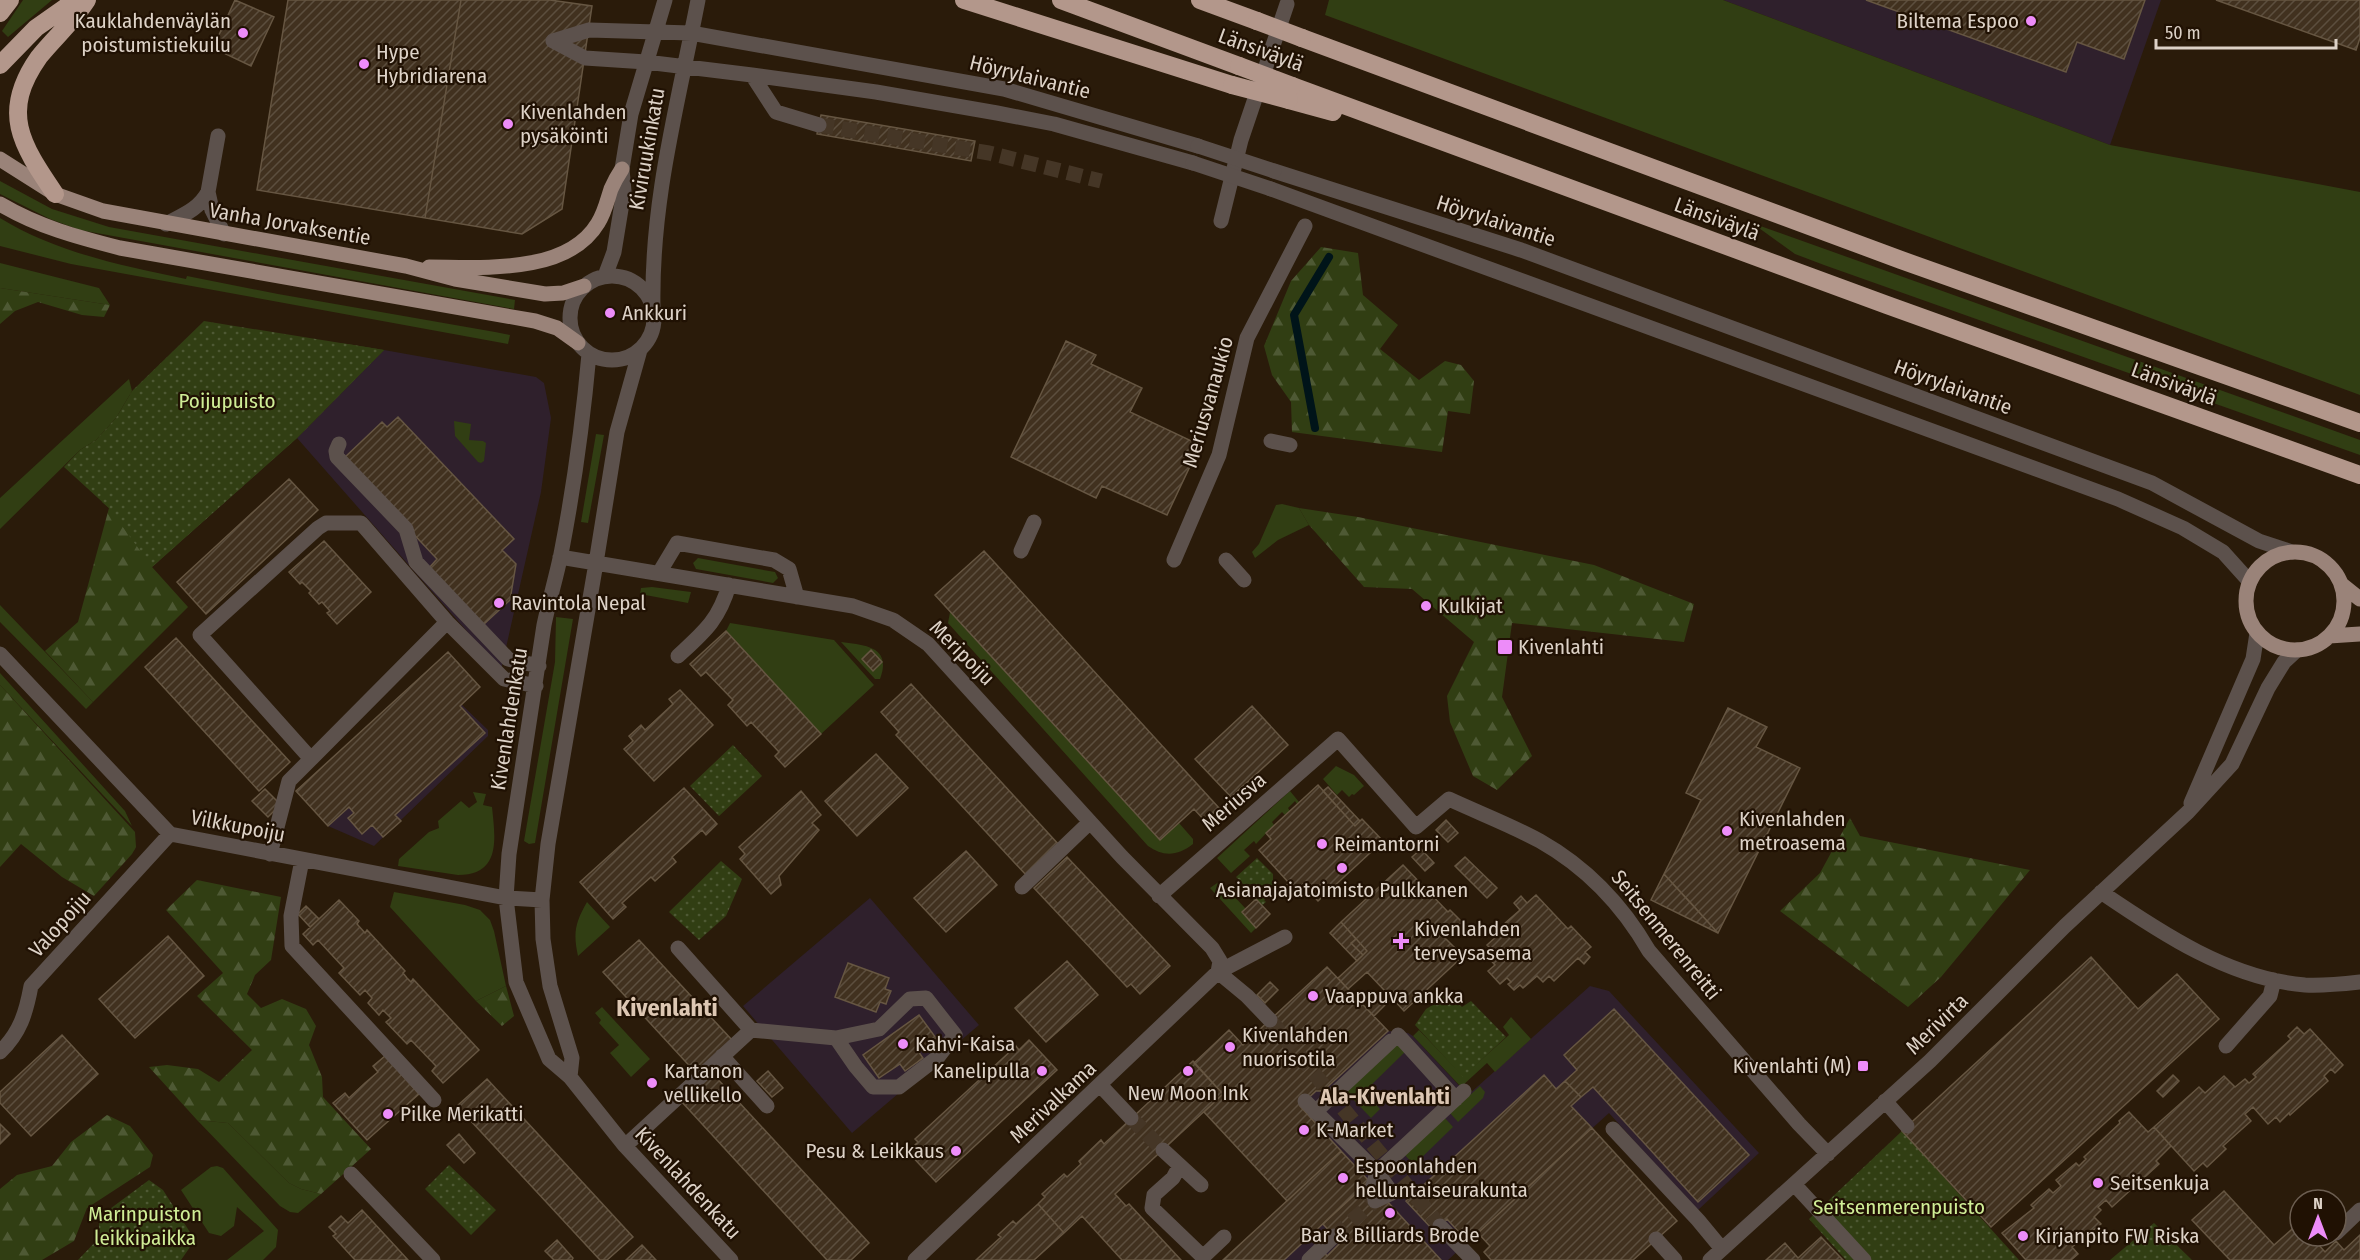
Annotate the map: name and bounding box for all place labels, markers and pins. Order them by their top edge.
place label: Kauklahdenväylän poistumistiekuilu [74,8,231,58]
place label: Biltema Espoo [1896,8,2019,34]
marker: Biltema Espoo [2024,14,2038,28]
marker: Kauklahdenväylän poistumistiekuilu [236,26,250,40]
place label: Hype Hybridiarena [376,39,487,89]
marker: Hype Hybridiarena [357,57,371,71]
place label: Kivenlahden pysäköinti [520,99,627,149]
marker: Kivenlahden pysäköinti [501,117,515,131]
place label: Ankkuri [622,300,687,326]
marker: Ankkuri [603,306,617,320]
place label: Ravintola Nepal [511,590,646,616]
place label: Kulkijat [1438,593,1503,619]
marker: Ravintola Nepal [492,596,506,610]
marker: Kulkijat [1419,599,1433,613]
place label: Kivenlahti [1518,634,1604,660]
marker: Kivenlahti [1496,638,1514,656]
place label: Kivenlahden metroasema [1739,806,1846,856]
marker: Kivenlahden metroasema [1720,824,1734,838]
place label: Reimantorni [1334,831,1440,857]
marker: Reimantorni [1315,837,1329,851]
marker: Asianajajatoimisto Pulkkanen [1335,861,1349,875]
place label: Asianajajatoimisto Pulkkanen [1216,877,1468,903]
place label: Kivenlahden terveysasema [1414,916,1532,966]
marker: Kivenlahden terveysasema [1392,932,1410,950]
place label: Vaappuva ankka [1325,983,1464,1009]
marker: Vaappuva ankka [1306,989,1320,1003]
place label: Kivenlahden nuorisotila [1242,1022,1349,1072]
place label: Kahvi-Kaisa [915,1031,1015,1057]
marker: Kahvi-Kaisa [896,1037,910,1051]
marker: Kivenlahden nuorisotila [1223,1040,1237,1054]
place label: Kivenlahti (M) [1733,1053,1851,1079]
place label: Kartanon vellikello [664,1058,743,1108]
place label: Kanelipulla [933,1058,1030,1084]
marker: Kivenlahti (M) [1856,1059,1870,1073]
marker: Kanelipulla [1035,1064,1049,1078]
marker: New Moon Ink [1181,1064,1195,1078]
marker: Kartanon vellikello [645,1076,659,1090]
place label: New Moon Ink [1127,1080,1249,1106]
place label: Pilke Merikatti [400,1101,523,1127]
marker: Pilke Merikatti [381,1107,395,1121]
place label: K-Market [1316,1117,1394,1143]
marker: K-Market [1297,1123,1311,1137]
place label: Pesu & Leikkaus [805,1138,944,1164]
marker: Pesu & Leikkaus [949,1144,963,1158]
place label: Espoonlahden helluntaiseurakunta [1355,1153,1528,1203]
place label: Seitsenkuja [2110,1170,2210,1196]
marker: Espoonlahden helluntaiseurakunta [1336,1171,1350,1185]
marker: Seitsenkuja [2091,1176,2105,1190]
marker: Bar & Billiards Brode [1383,1206,1397,1220]
place label: Bar & Billiards Brode [1300,1222,1480,1248]
place label: Kirjanpito FW Riska [2035,1223,2200,1249]
marker: Kirjanpito FW Riska [2016,1229,2030,1243]

